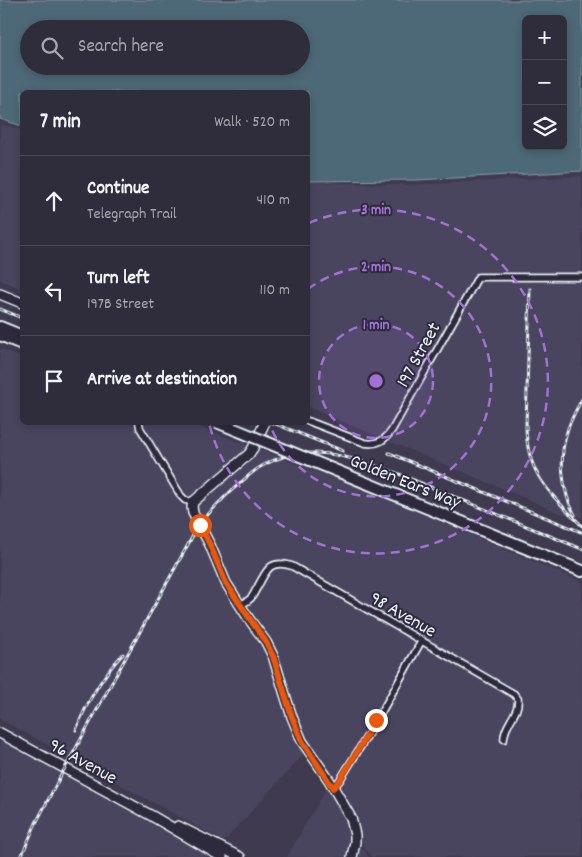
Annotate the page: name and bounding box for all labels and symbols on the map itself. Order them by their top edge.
text: 3 min [361,200,391,222]
text: 2 min [361,257,391,279]
text: 1 min [363,315,389,337]
street label: 197 Street [391,318,449,393]
centre of rings [367,372,385,390]
street label: Golden Ears Way [345,449,464,518]
route start [189,514,212,537]
street label: 98 Avenue [364,586,440,646]
route end [365,709,388,732]
street label: 96 Avenue [43,733,121,793]

